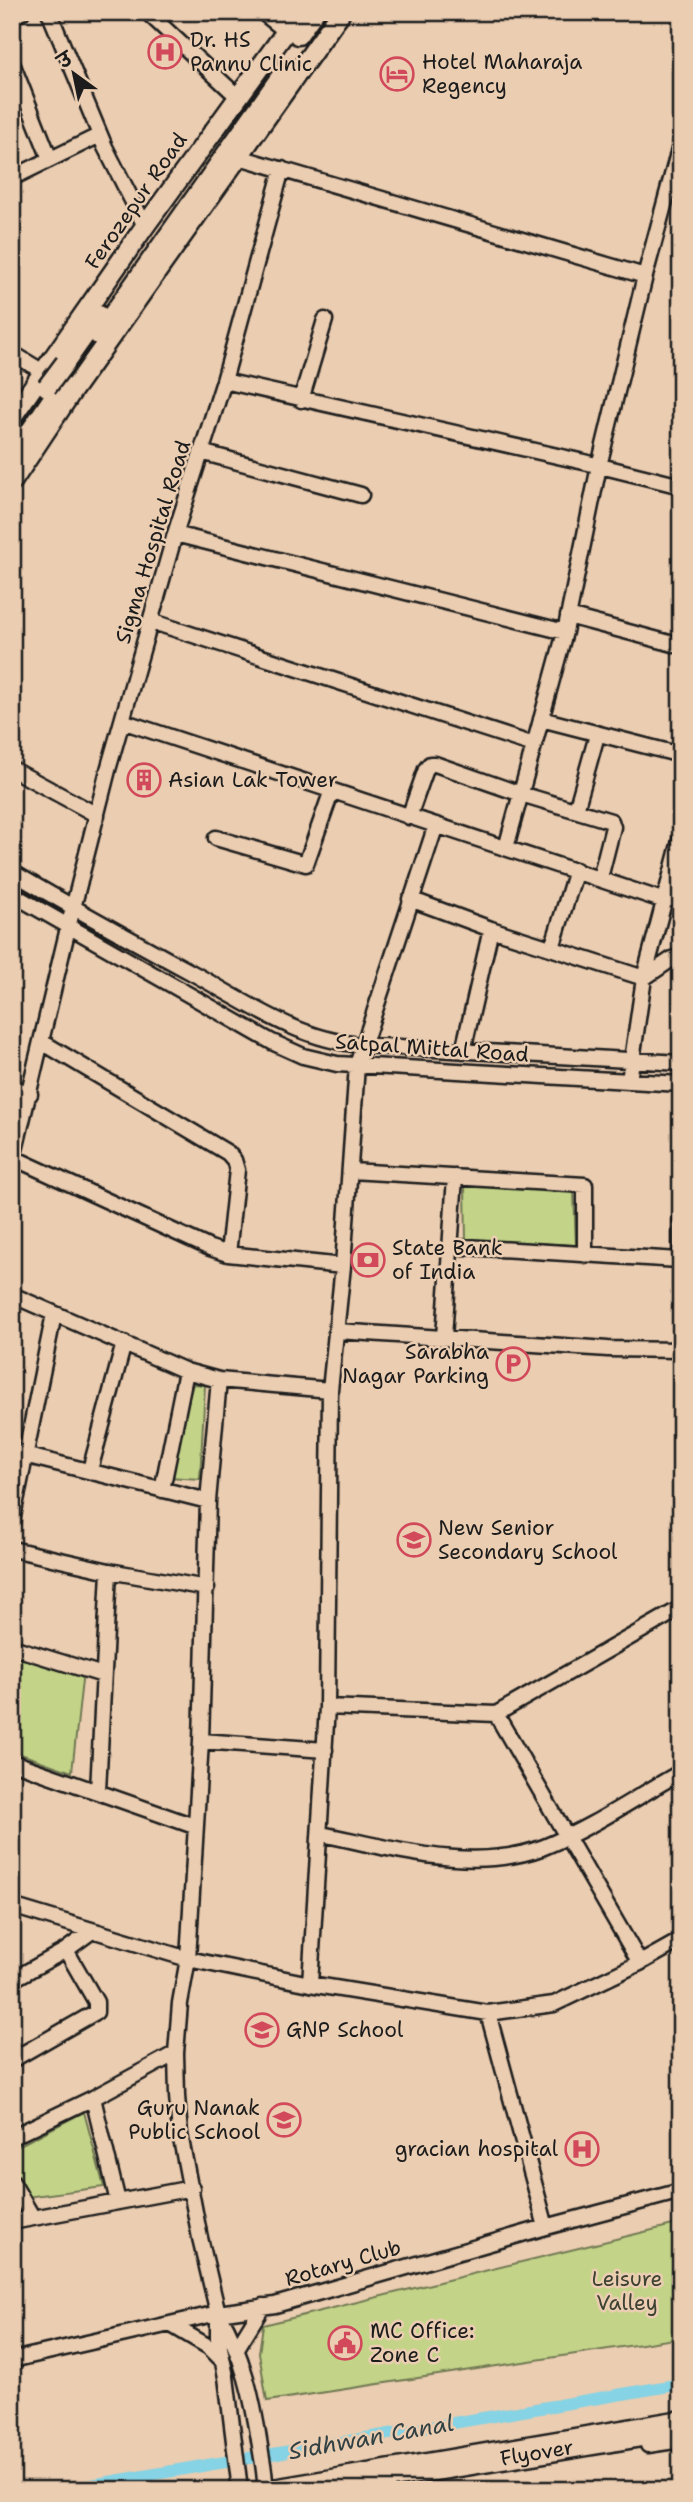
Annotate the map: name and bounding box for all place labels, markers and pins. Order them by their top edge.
place label: Dr. HS Pannu Clinic [190,26,312,78]
hospital icon: Dr. HS Pannu Clinic [146,33,184,71]
place label: Hotel Maharaja Regency [422,48,582,100]
hotel icon: Hotel Maharaja Regency [378,55,416,93]
building icon: Asian Lak Tower [125,761,163,799]
place label: Asian Lak Tower [168,766,338,794]
place label: State Bank of India [392,1234,503,1286]
bank icon: State Bank of India [349,1241,387,1279]
place label: Sarabha Nagar Parking [342,1338,489,1390]
parking icon: Sarabha Nagar Parking [494,1345,532,1383]
place label: New Senior Secondary School [438,1514,618,1566]
school or university icon: New Senior Secondary School [395,1521,433,1559]
school or university icon: GNP School [243,2011,281,2049]
place label: GNP School [286,2016,404,2044]
place label: Guru Nanak Public School [128,2094,261,2146]
school or university icon: Guru Nanak Public School [265,2101,303,2139]
hospital icon: gracian hospital [563,2130,601,2168]
place label: gracian hospital [395,2135,559,2163]
place label: MC Office: Zone C [370,2317,475,2369]
public building icon: MC Office: Zone C [326,2324,364,2362]

